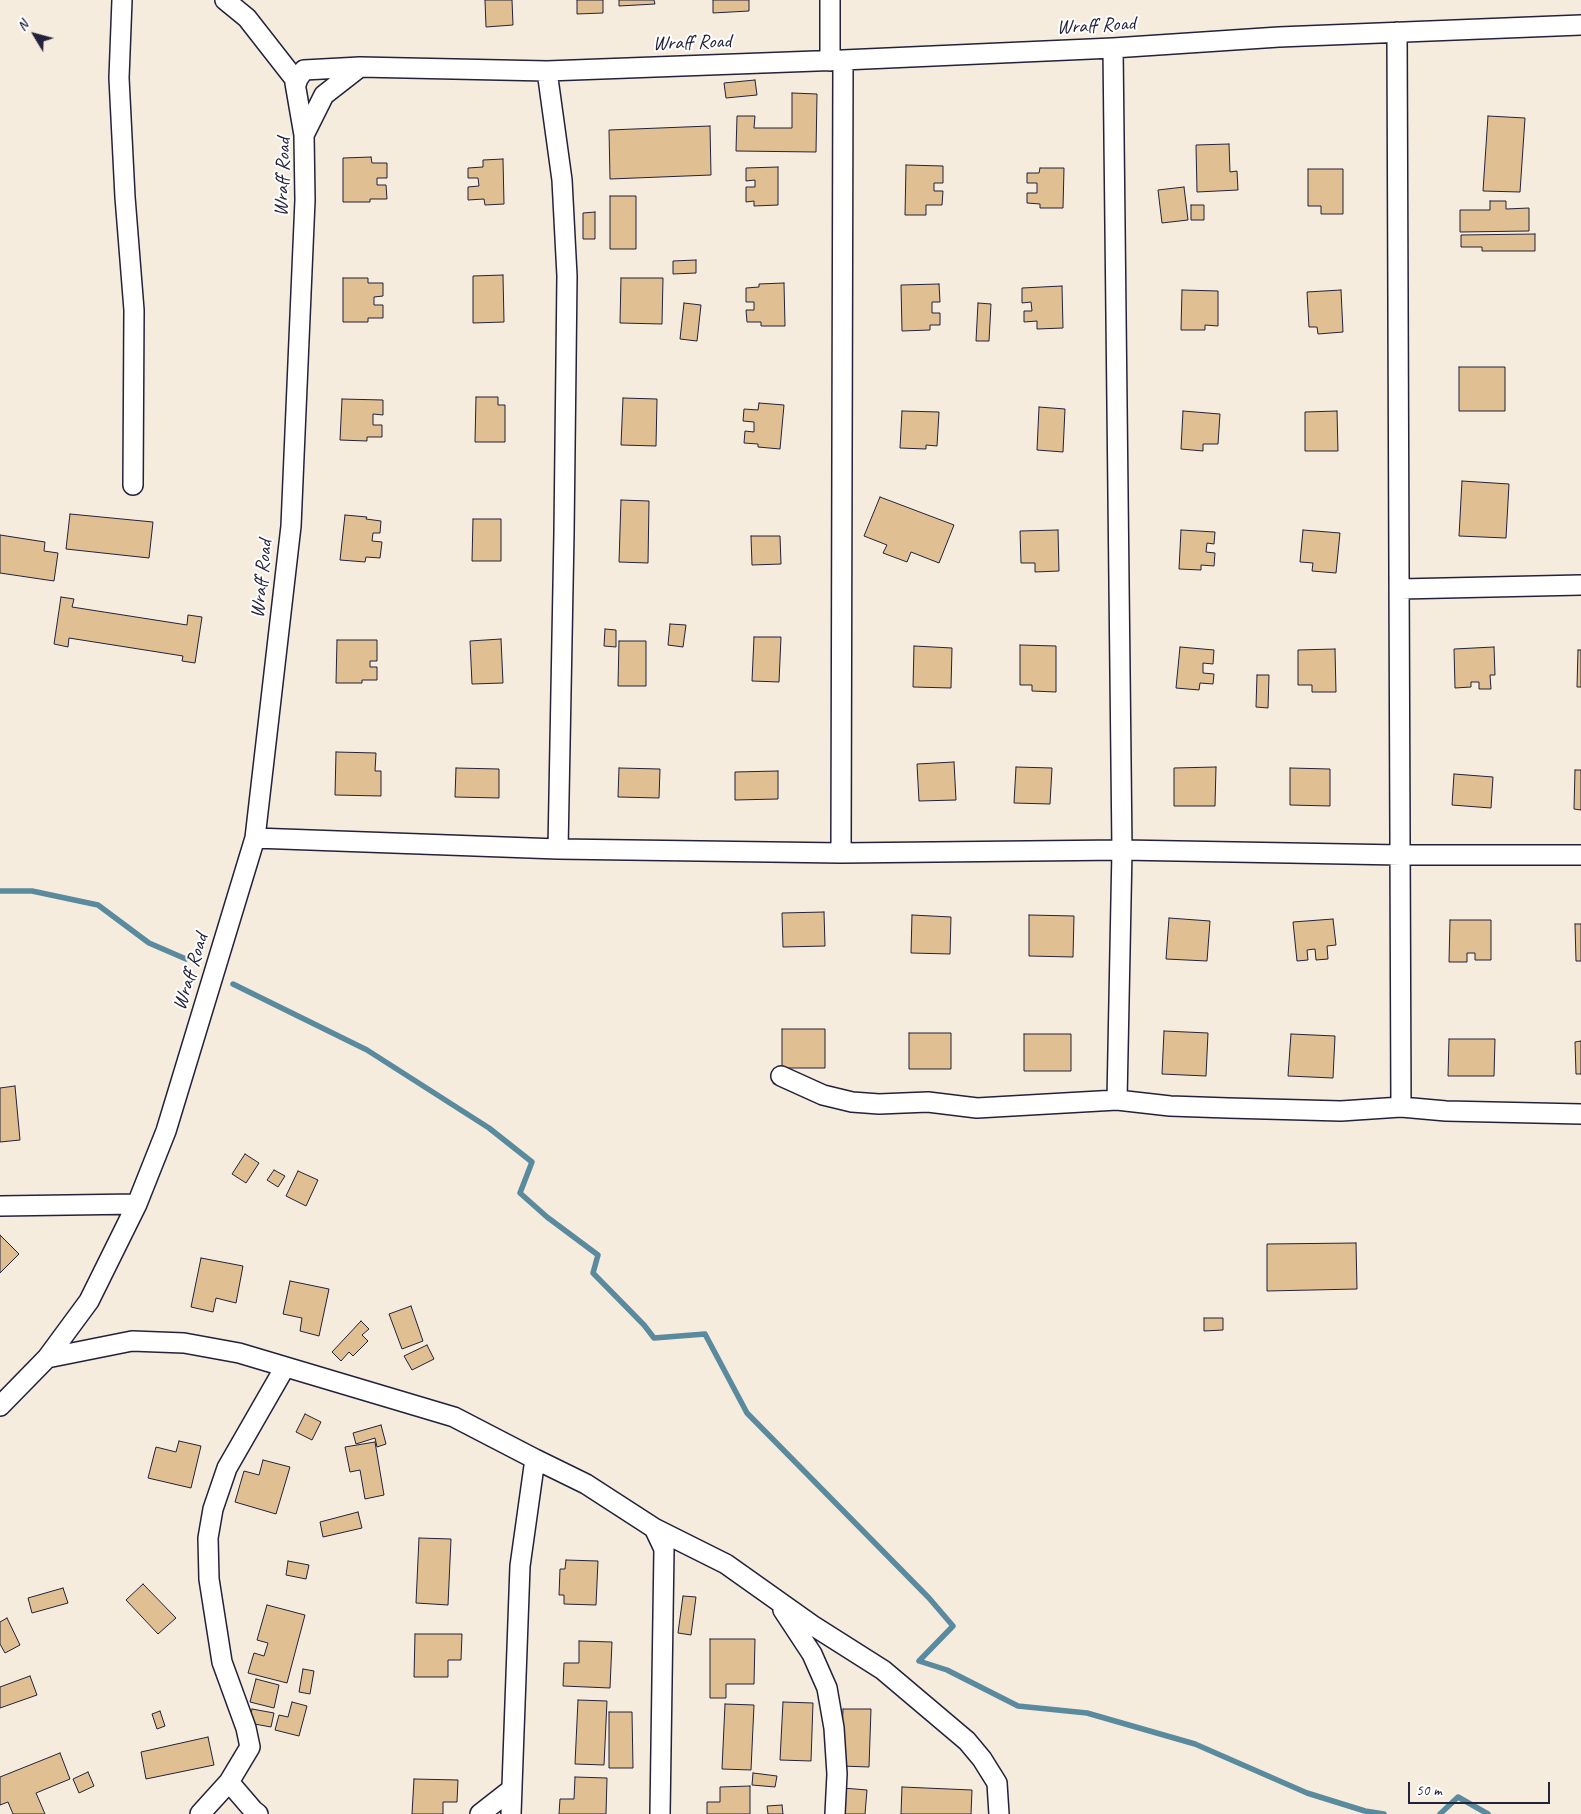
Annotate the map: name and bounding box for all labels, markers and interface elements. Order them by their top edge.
north arrow [10,10,60,60]
street label: Wraff Road [1056,12,1136,40]
text: N [13,17,32,34]
street label: Wraff Road [652,30,732,56]
street label: Wraff Road [270,137,296,217]
street label: Wraff Road [246,539,278,619]
street label: Wraff Road [168,931,214,1013]
scale bar [1411,1772,1554,1804]
text: 50 m [1416,1781,1442,1800]

